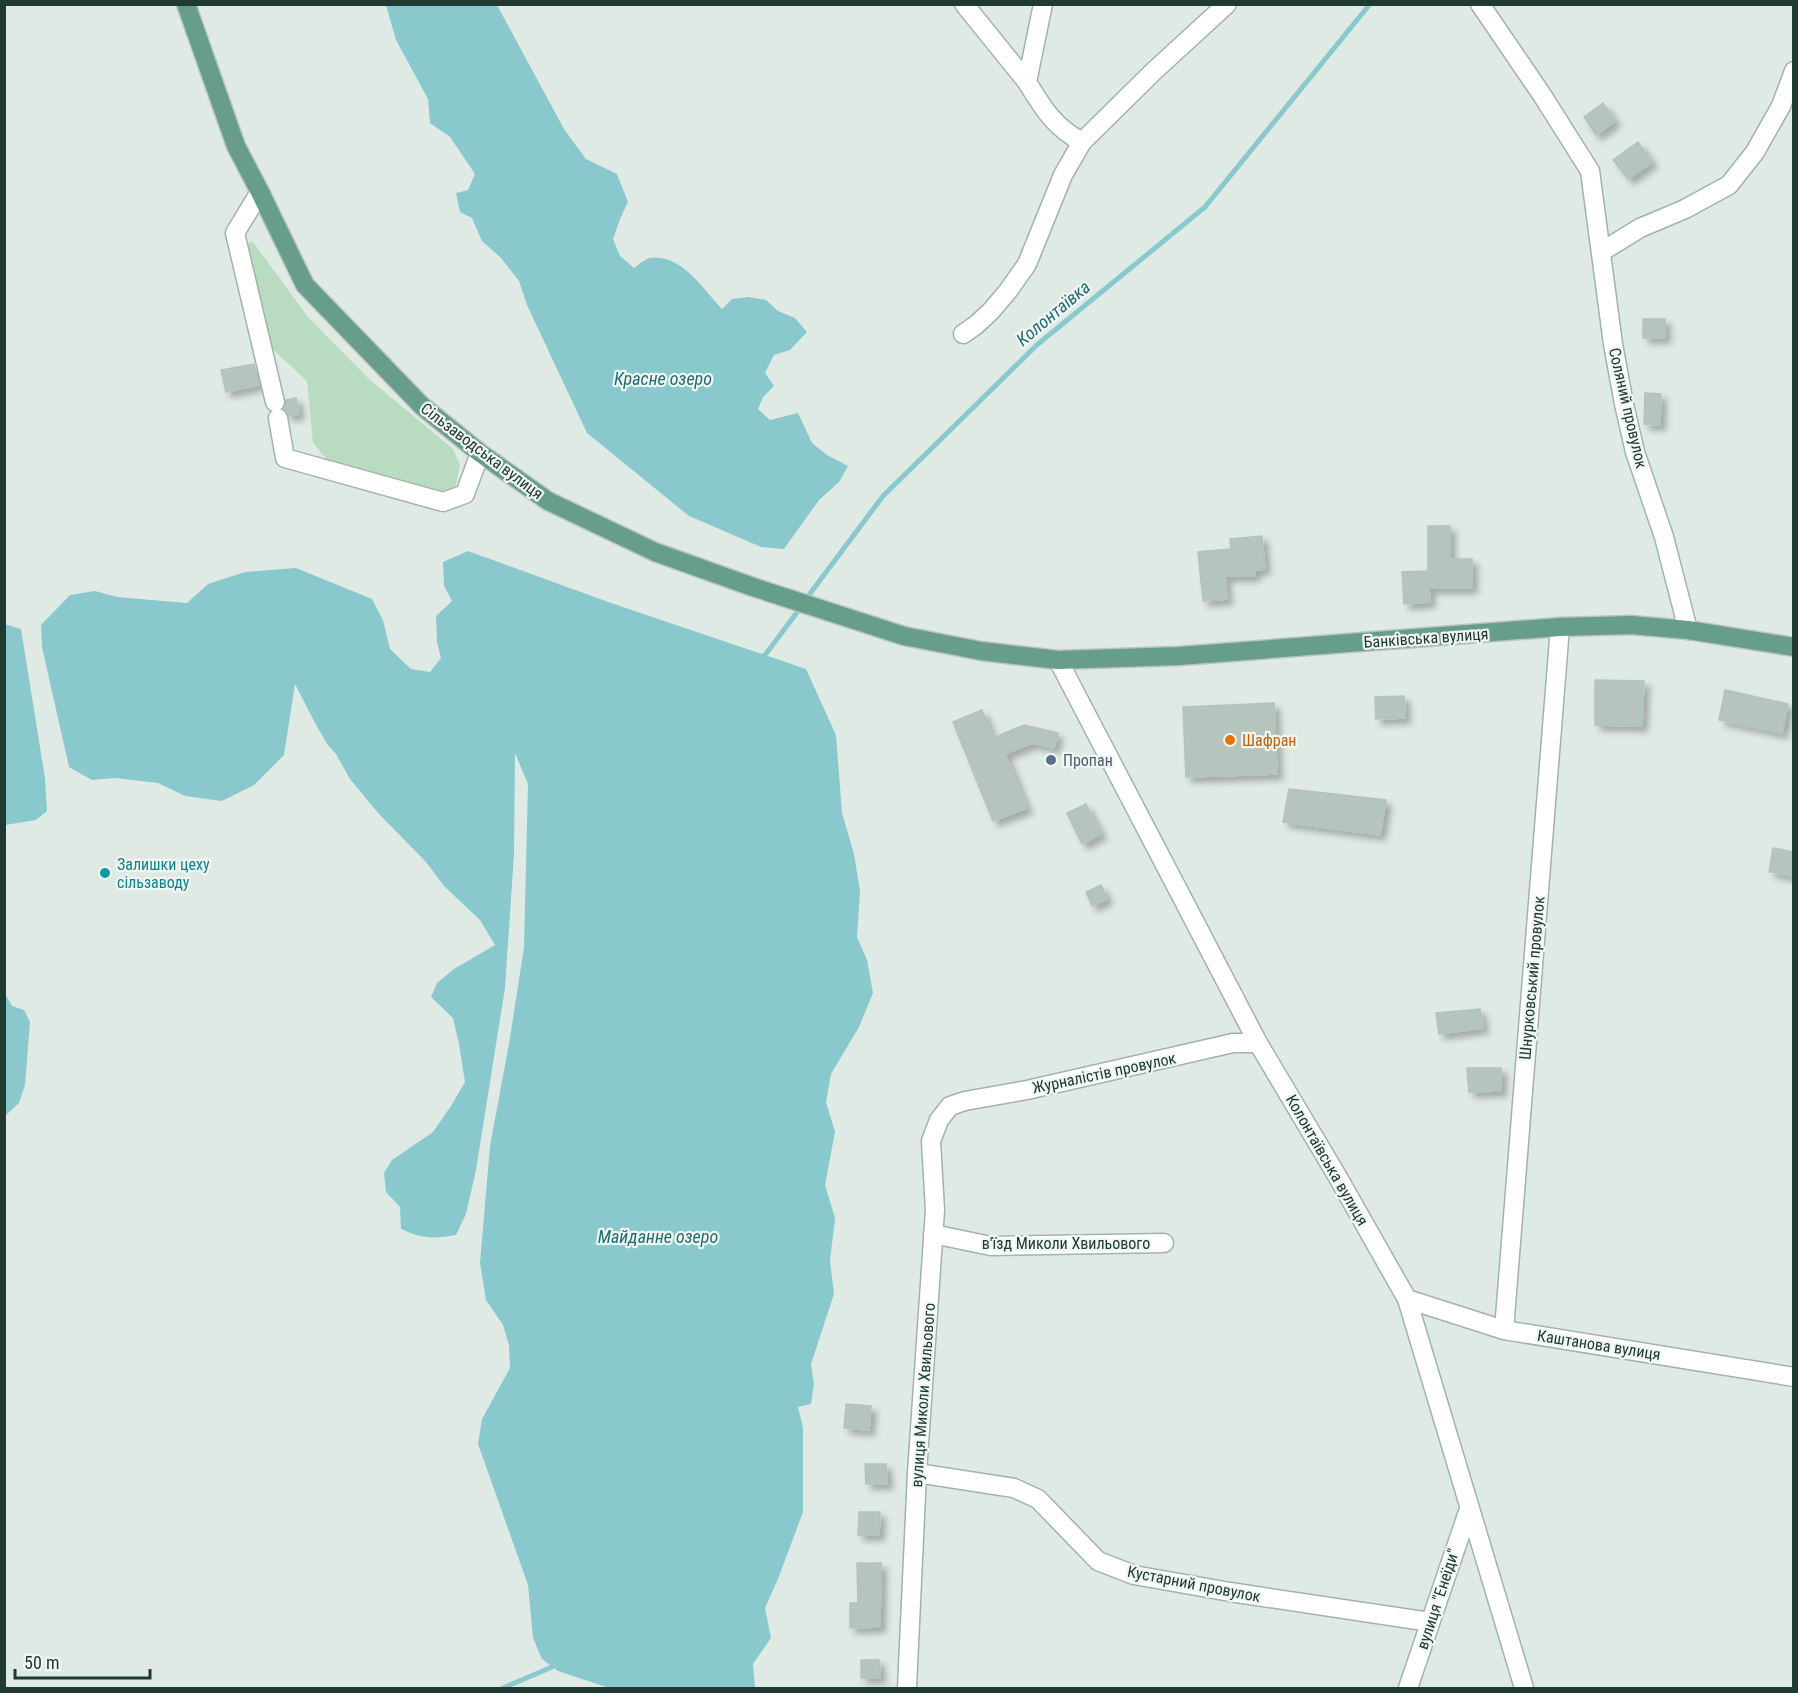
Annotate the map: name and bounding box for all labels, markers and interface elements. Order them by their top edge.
water label: Колонтаївка [1012,276,1094,350]
street label: Соляний провулок [1605,346,1651,470]
water label: Красне озеро [614,368,712,389]
street label: Сільзаводська вулиця [417,399,547,503]
street label: Банківська вулиця [1363,624,1489,652]
place label: Шафран [1242,731,1296,750]
marker: Шафран [1223,733,1237,747]
place label: Пропан [1063,751,1113,770]
marker: Пропан [1044,753,1058,767]
place label: Залишки цеху сільзаводу [117,855,210,892]
marker: Залишки цеху сільзаводу [98,866,112,880]
street label: Шнурковський провулок [1515,895,1549,1061]
street label: Журналістів провулок [1030,1048,1178,1098]
street label: Колонтаївська вулиця [1282,1091,1372,1229]
water label: Майданне озеро [598,1226,718,1247]
street label: в'їзд Миколи Хвильового [982,1234,1150,1253]
street label: вулиця Миколи Хвильового [907,1302,939,1488]
street label: Каштанова вулиця [1536,1326,1662,1364]
street label: вулиця "Енеїди" [1413,1546,1463,1652]
street label: Кустарний провулок [1126,1562,1262,1606]
scale bar [15,1642,150,1680]
text: 50 m [24,1652,59,1673]

